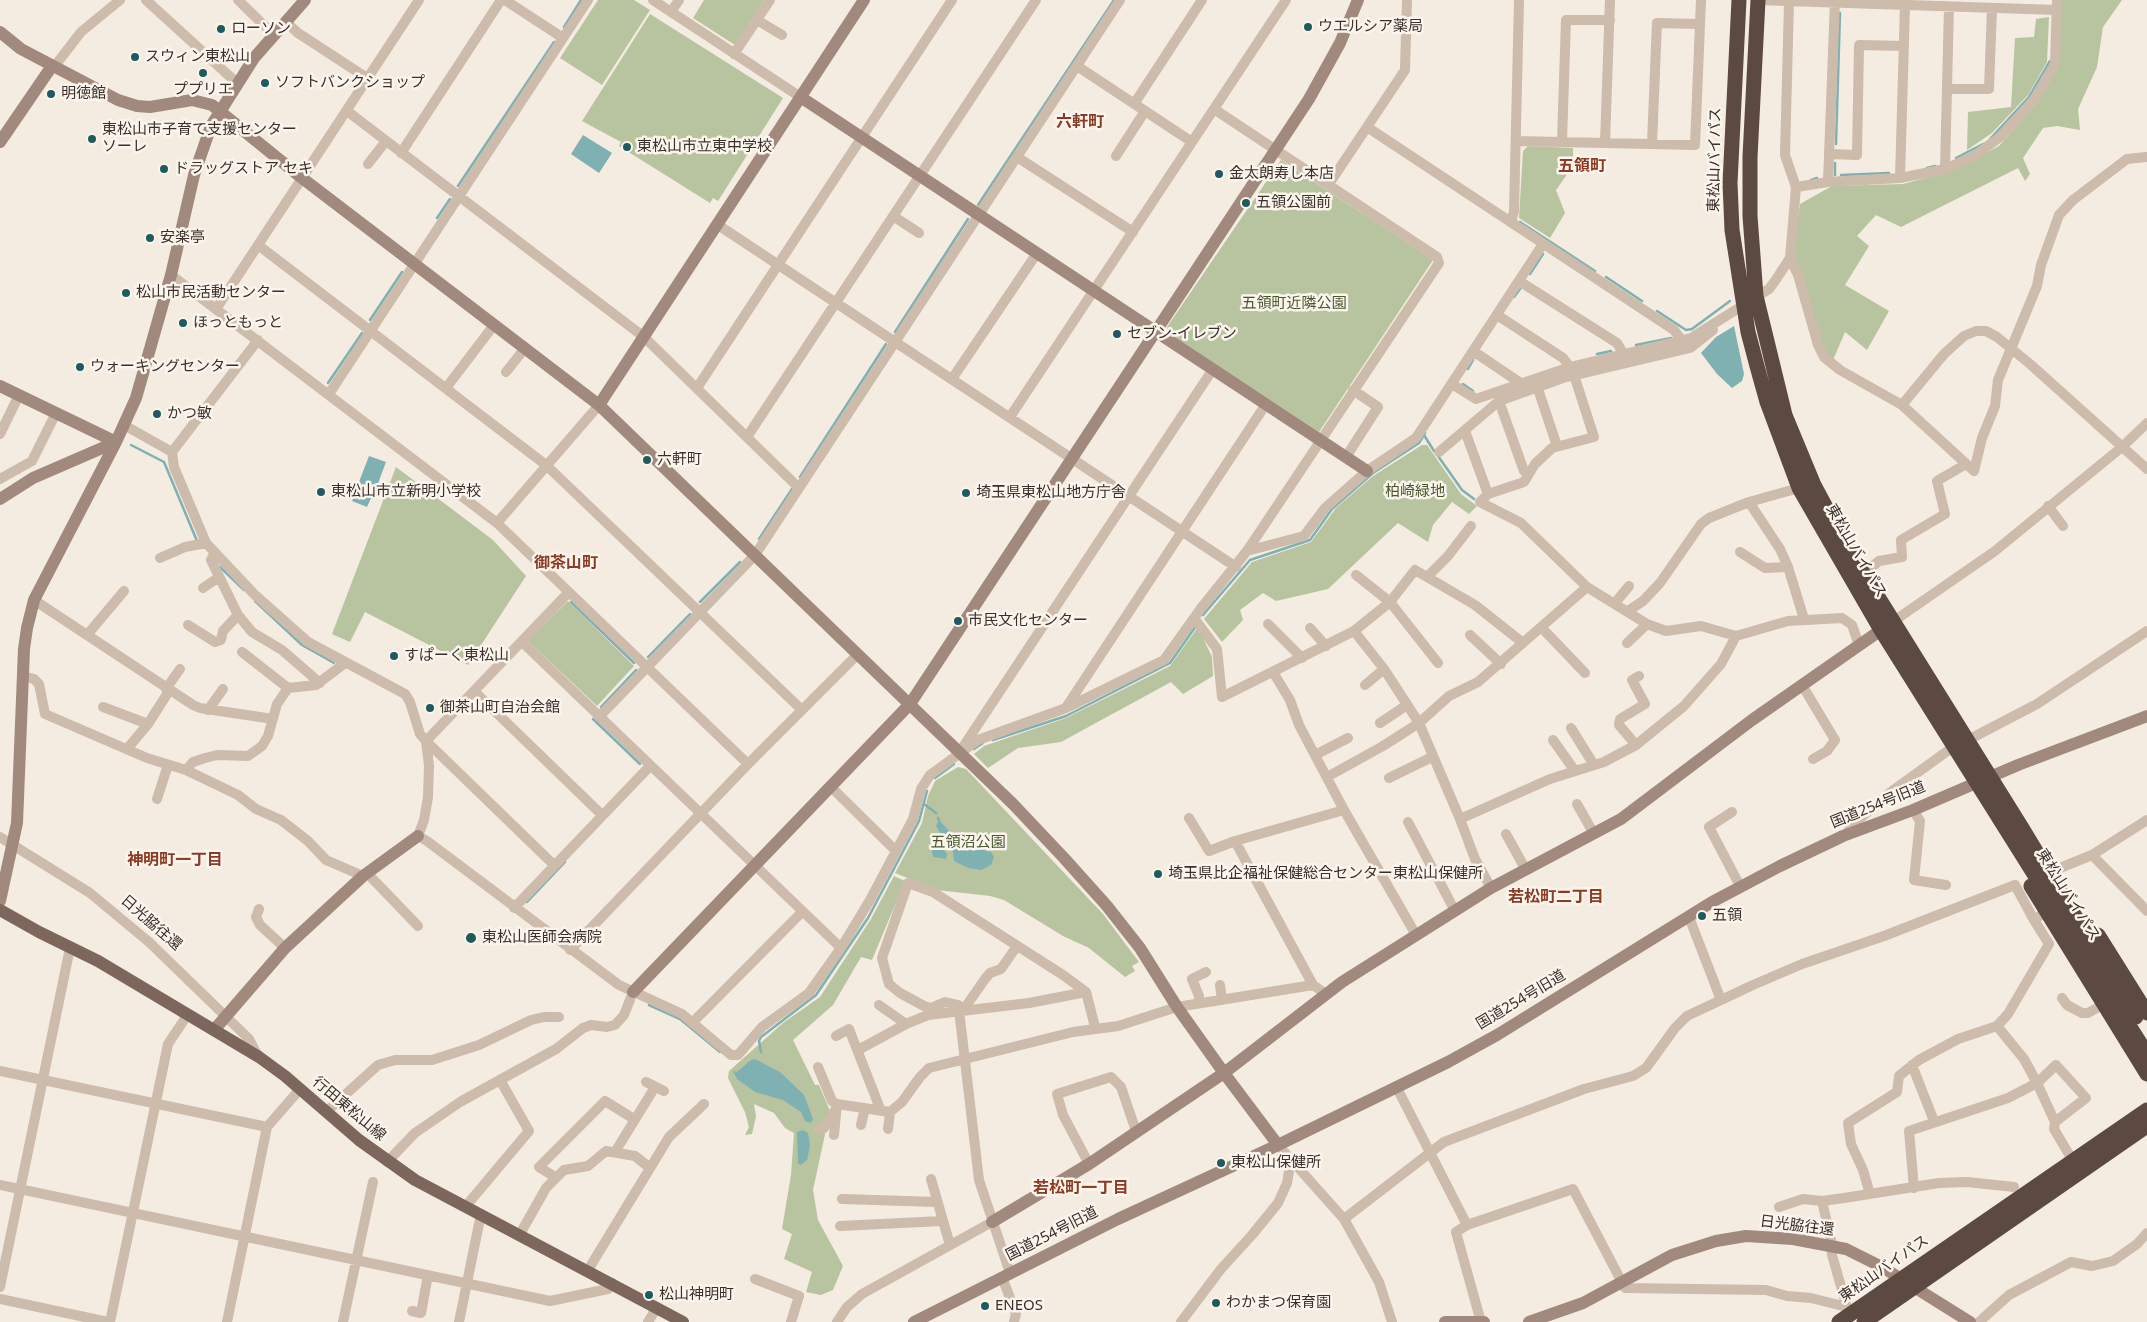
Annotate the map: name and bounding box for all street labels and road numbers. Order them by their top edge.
street label: 東松山バイパス [1705,107,1725,213]
street label: 東松山バイパス [1822,501,1890,601]
street label: 国道254号旧道 [1828,778,1928,832]
street label: 東松山バイパス [2033,846,2103,944]
street label: 日光脇往還 [117,892,185,954]
street label: 国道254号旧道 [1473,966,1569,1034]
street label: 行田東松山線 [309,1073,389,1145]
street label: 国道254号旧道 [1003,1203,1101,1265]
street label: 日光脇往還 [1759,1212,1835,1240]
street label: 東松山バイパス [1836,1232,1932,1306]

